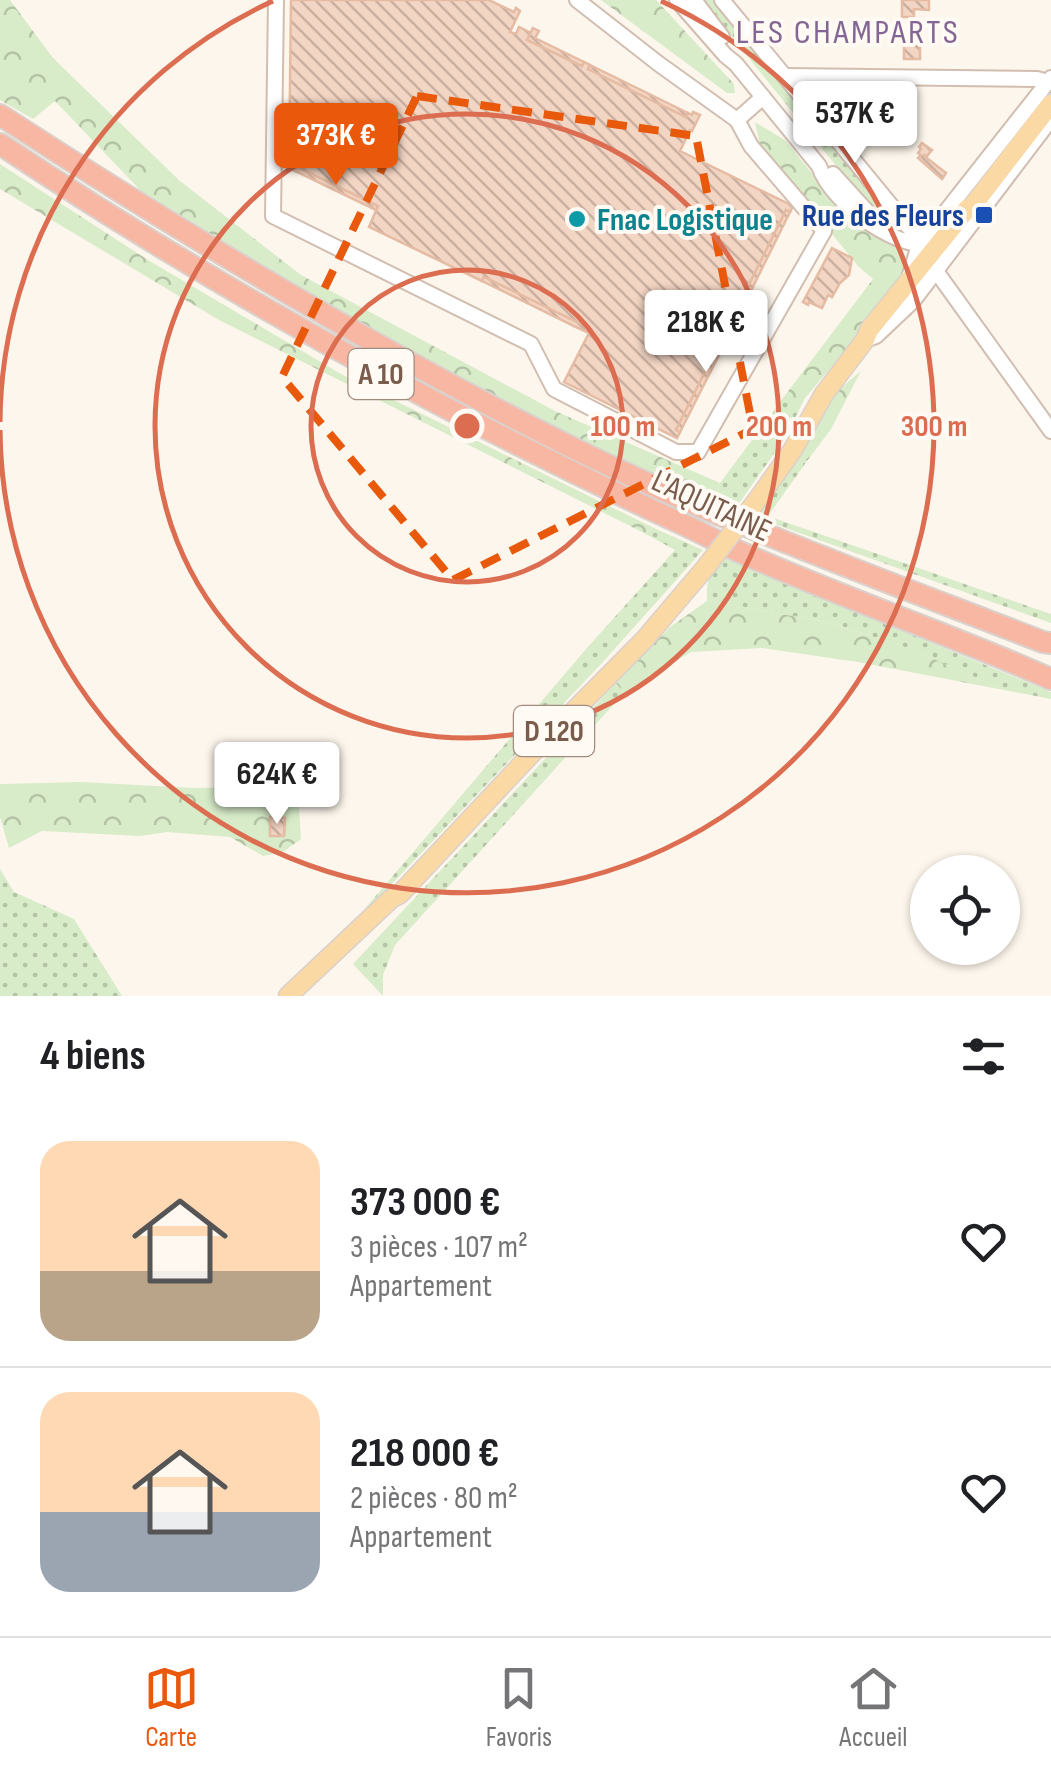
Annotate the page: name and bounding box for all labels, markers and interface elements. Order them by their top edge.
district label: LES CHAMPARTS [736,11,960,54]
pin: 537K € [774,81,936,166]
text: 537K € [815,94,895,133]
pin: 373K € [255,103,417,188]
text: 373K € [296,116,376,155]
place label: Rue des Fleurs [802,197,964,236]
place label: Fnac Logistique [597,201,773,240]
marker: Rue des Fleurs [973,204,995,226]
marker: Fnac Logistique [566,208,588,230]
pin: 218K € [625,290,787,375]
text: 218K € [667,303,745,342]
road number: A 10 [348,349,414,399]
centre of rings [449,408,485,444]
text: 100 m [591,409,655,445]
text: 200 m [746,409,812,445]
text: 300 m [901,409,967,445]
street label: L'AQUITAINE [645,462,778,551]
road number: D 120 [514,706,594,756]
pin: 624K € [196,742,358,827]
text: 624K € [236,755,318,794]
map controls [910,855,1020,965]
button: locate [910,855,1020,965]
icon: filters [956,1029,1011,1084]
text: 4 biens [40,1031,146,1082]
text: 373 000 € [350,1177,501,1228]
icon: home [120,1181,240,1301]
icon: heart [956,1214,1011,1269]
text: 3 pièces · 107 m² [350,1228,528,1267]
text: Appartement [350,1267,492,1306]
text: 218 000 € [350,1428,499,1479]
icon: home [120,1432,240,1552]
icon: heart [956,1465,1011,1520]
text: 2 pièces · 80 m² [350,1479,518,1518]
text: Appartement [350,1518,492,1557]
tab: Carte [144,1661,199,1754]
tab: Favoris [486,1661,552,1754]
tab: Accueil [839,1661,907,1754]

